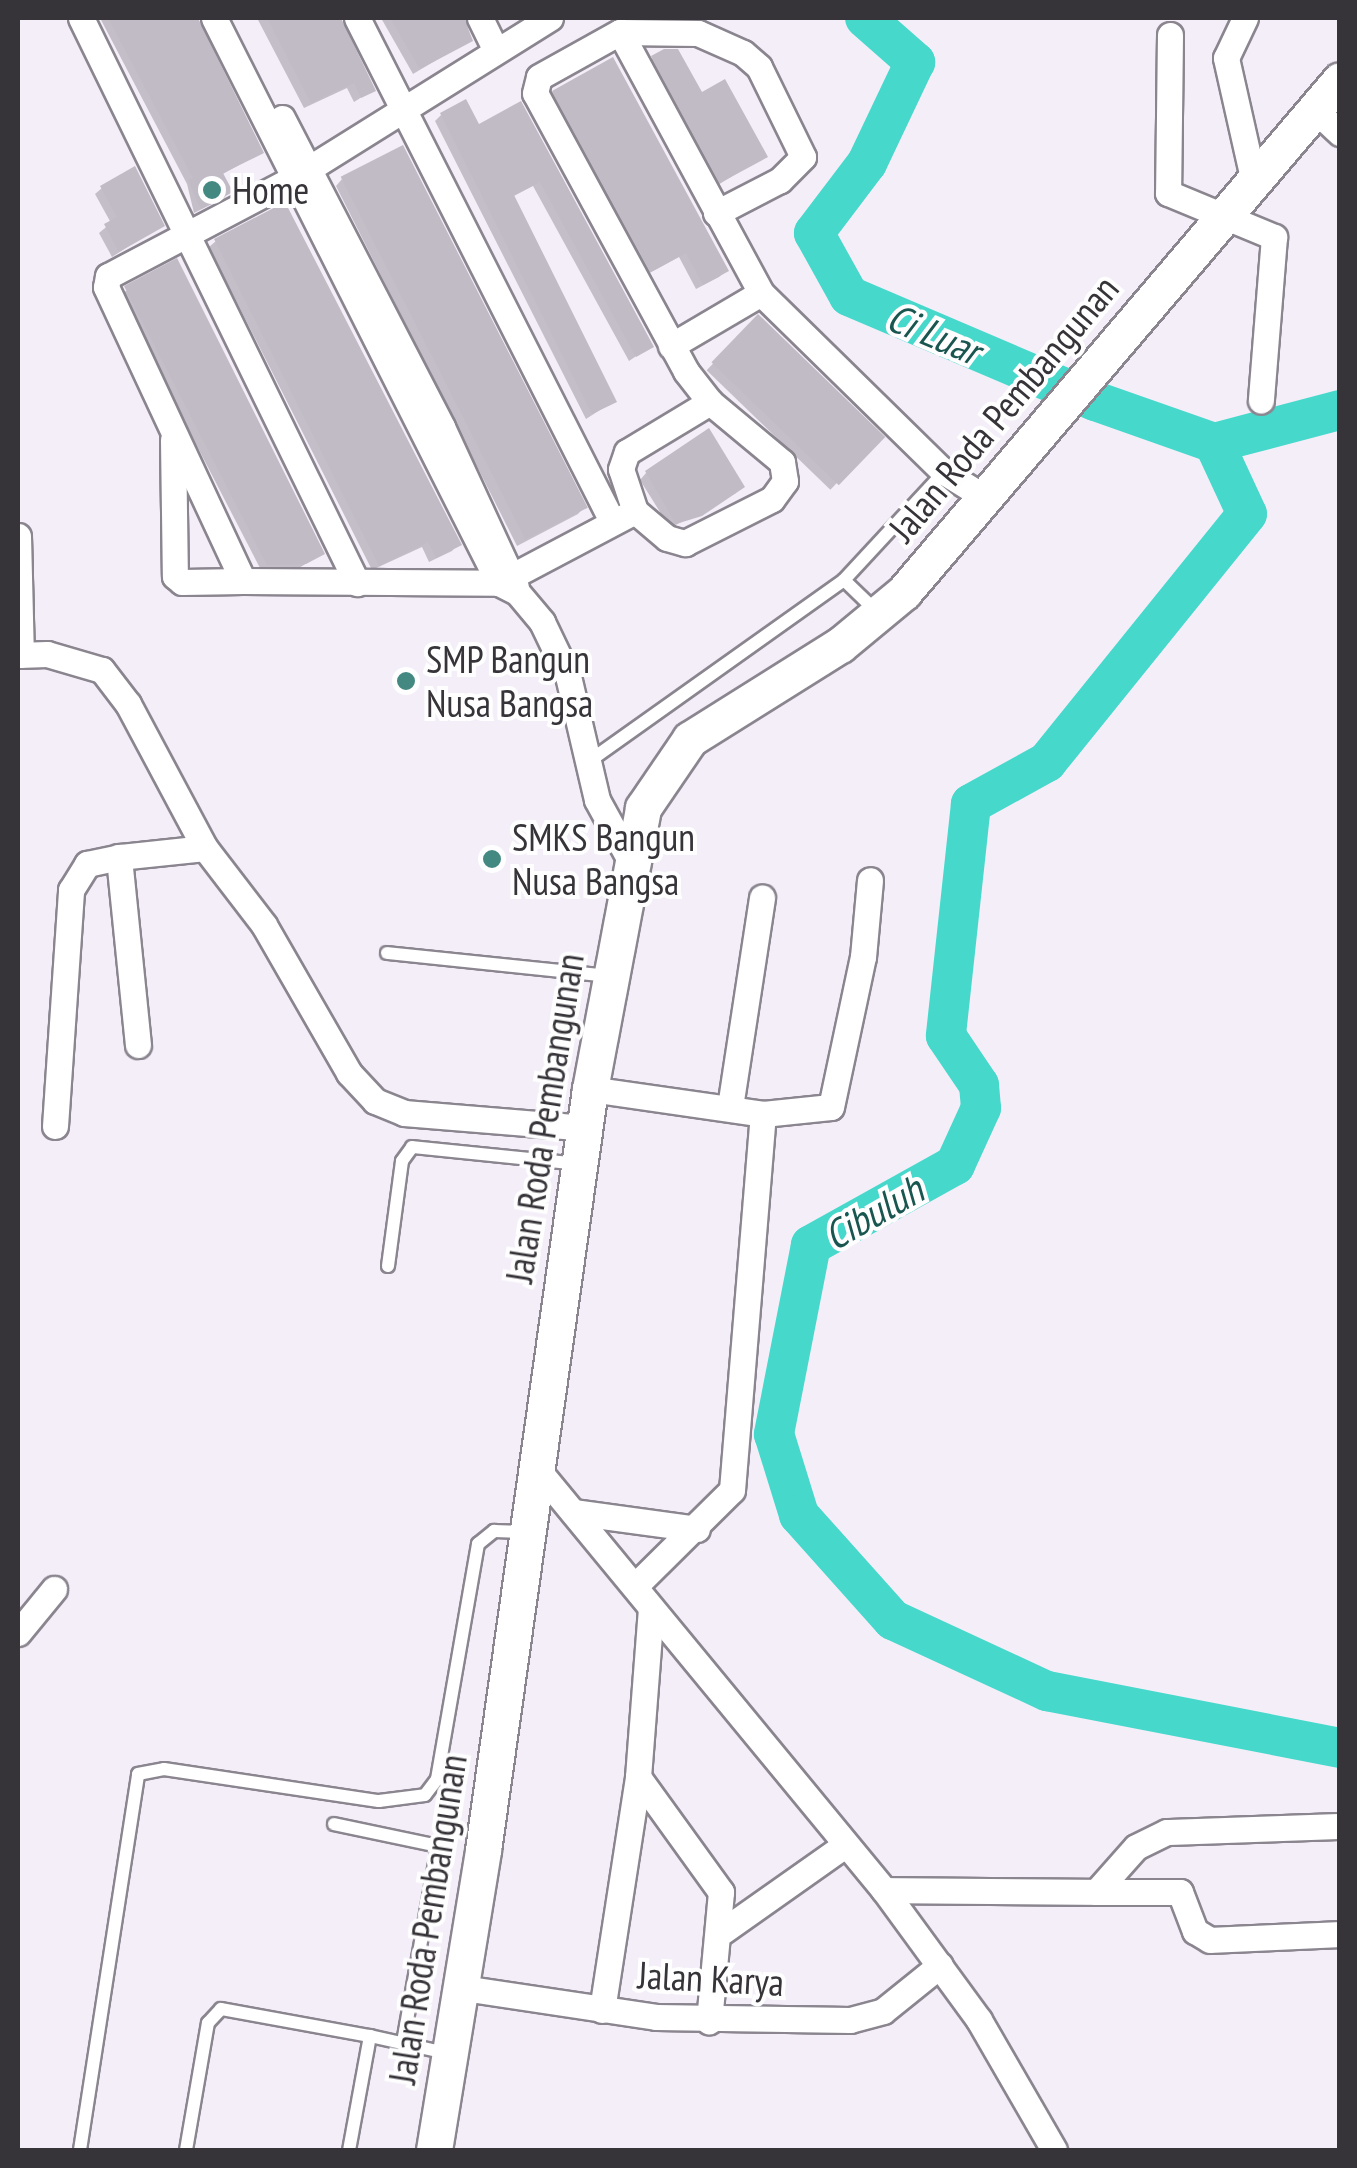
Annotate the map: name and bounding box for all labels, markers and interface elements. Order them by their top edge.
place label: Home [232,167,309,213]
marker: Home [201,179,223,201]
street label: Jalan Roda Pembangunan [879,266,1127,550]
water label: Ci Luar [881,292,987,374]
place label: SMP Bangun Nusa Bangsa [426,636,593,726]
marker: SMP Bangun Nusa Bangsa [395,670,417,692]
place label: SMKS Bangun Nusa Bangsa [512,814,695,904]
marker: SMKS Bangun Nusa Bangsa [481,848,503,870]
street label: Jalan Roda Pembangunan [495,950,593,1286]
water label: Cibuluh [815,1165,931,1259]
street label: Jalan Roda Pembangunan [378,1751,476,2087]
street label: Jalan Karya [637,1951,785,2005]

